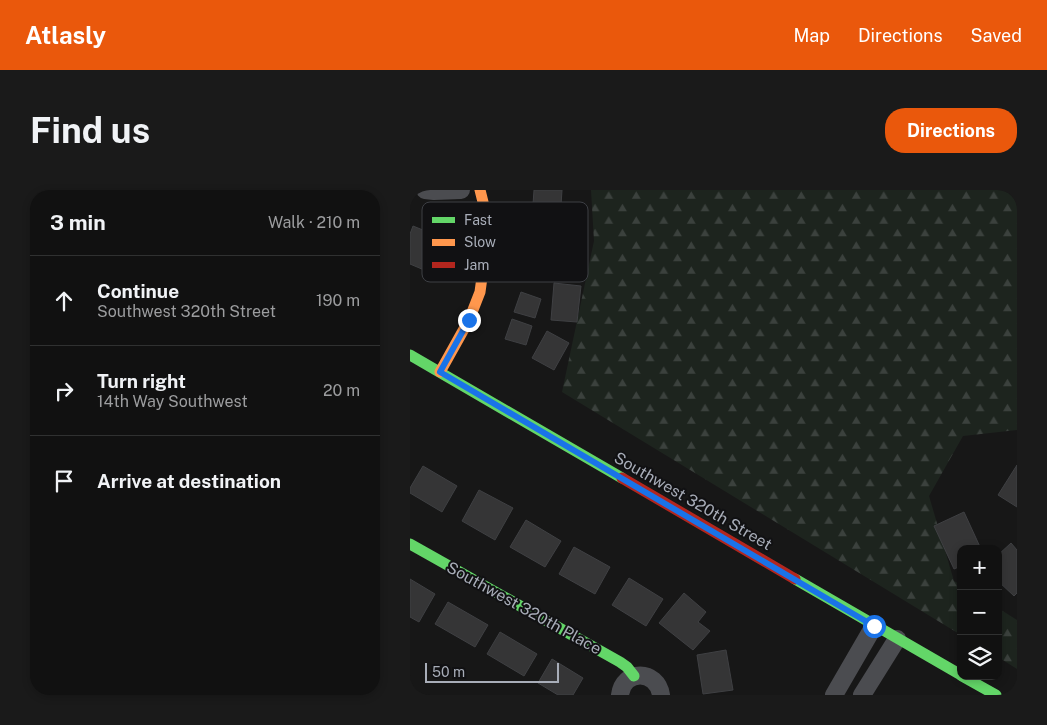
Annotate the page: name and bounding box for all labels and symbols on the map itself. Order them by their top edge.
legend [422,202,588,282]
text: Fast [464,212,492,228]
text: Slow [464,234,496,250]
text: Jam [464,257,489,273]
route end [458,309,481,332]
street label: Southwest 320th Street [611,448,775,554]
street label: Southwest 320th Place [443,558,605,658]
route start [863,615,886,638]
scale bar [425,660,559,683]

